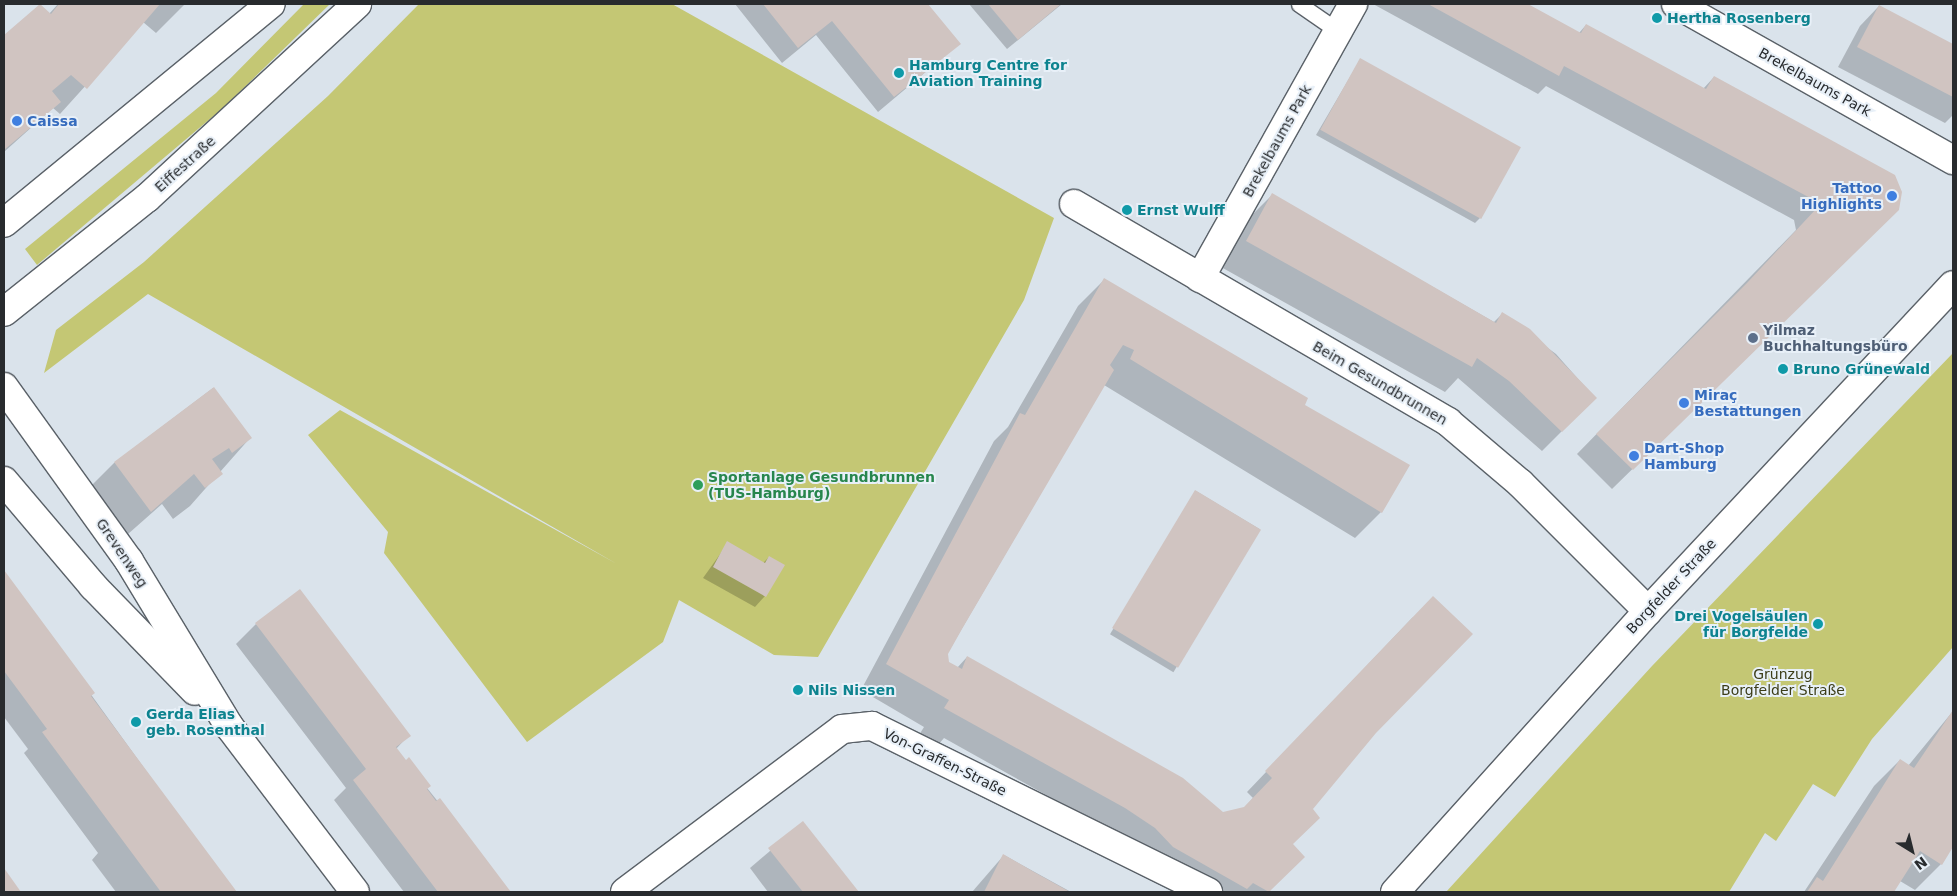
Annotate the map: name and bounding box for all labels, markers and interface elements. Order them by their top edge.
place label: Hertha Rosenberg [1667,10,1811,26]
marker: Hertha Rosenberg [1651,12,1663,24]
street label: Brekelbaums Park [1756,44,1874,120]
place label: Hamburg Centre for Aviation Training [909,57,1067,90]
marker: Hamburg Centre for Aviation Training [893,67,905,79]
street label: Brekelbaums Park [1239,82,1315,200]
place label: Caissa [27,113,78,129]
marker: Caissa [11,115,23,127]
street label: Eiffestraße [151,132,219,196]
place label: Tattoo Highlights [1801,180,1882,212]
marker: Tattoo Highlights [1886,190,1898,202]
place label: Ernst Wulff [1137,202,1225,218]
marker: Ernst Wulff [1121,204,1133,216]
place label: Yilmaz Buchhaltungsbüro [1763,322,1908,354]
marker: Yilmaz Buchhaltungsbüro [1747,332,1759,344]
street label: Beim Gesundbrunnen [1310,338,1450,428]
place label: Bruno Grünewald [1793,361,1930,377]
marker: Bruno Grünewald [1777,363,1789,375]
place label: Miraç Bestattungen [1694,387,1801,420]
marker: Miraç Bestattungen [1678,397,1690,409]
place label: Dart-Shop Hamburg [1644,440,1724,472]
marker: Dart-Shop Hamburg [1628,450,1640,462]
place label: Sportanlage Gesundbrunnen (TUS-Hamburg) [708,469,935,502]
marker: Sportanlage Gesundbrunnen (TUS-Hamburg) [692,479,704,491]
street label: Grevenweg [93,515,151,591]
street label: Borgfelder Straße [1623,535,1719,637]
place label: Drei Vogelsäulen für Borgfelde [1674,608,1808,640]
marker: Drei Vogelsäulen für Borgfelde [1812,618,1824,630]
park label: Grünzug Borgfelder Straße [1721,666,1845,699]
place label: Nils Nissen [808,682,895,698]
marker: Nils Nissen [792,684,804,696]
place label: Gerda Elias geb. Rosenthal [146,706,265,739]
marker: Gerda Elias geb. Rosenthal [130,716,142,728]
street label: Von-Graffen-Straße [881,725,1009,799]
north arrow [1887,826,1937,876]
text: N [1911,853,1930,873]

